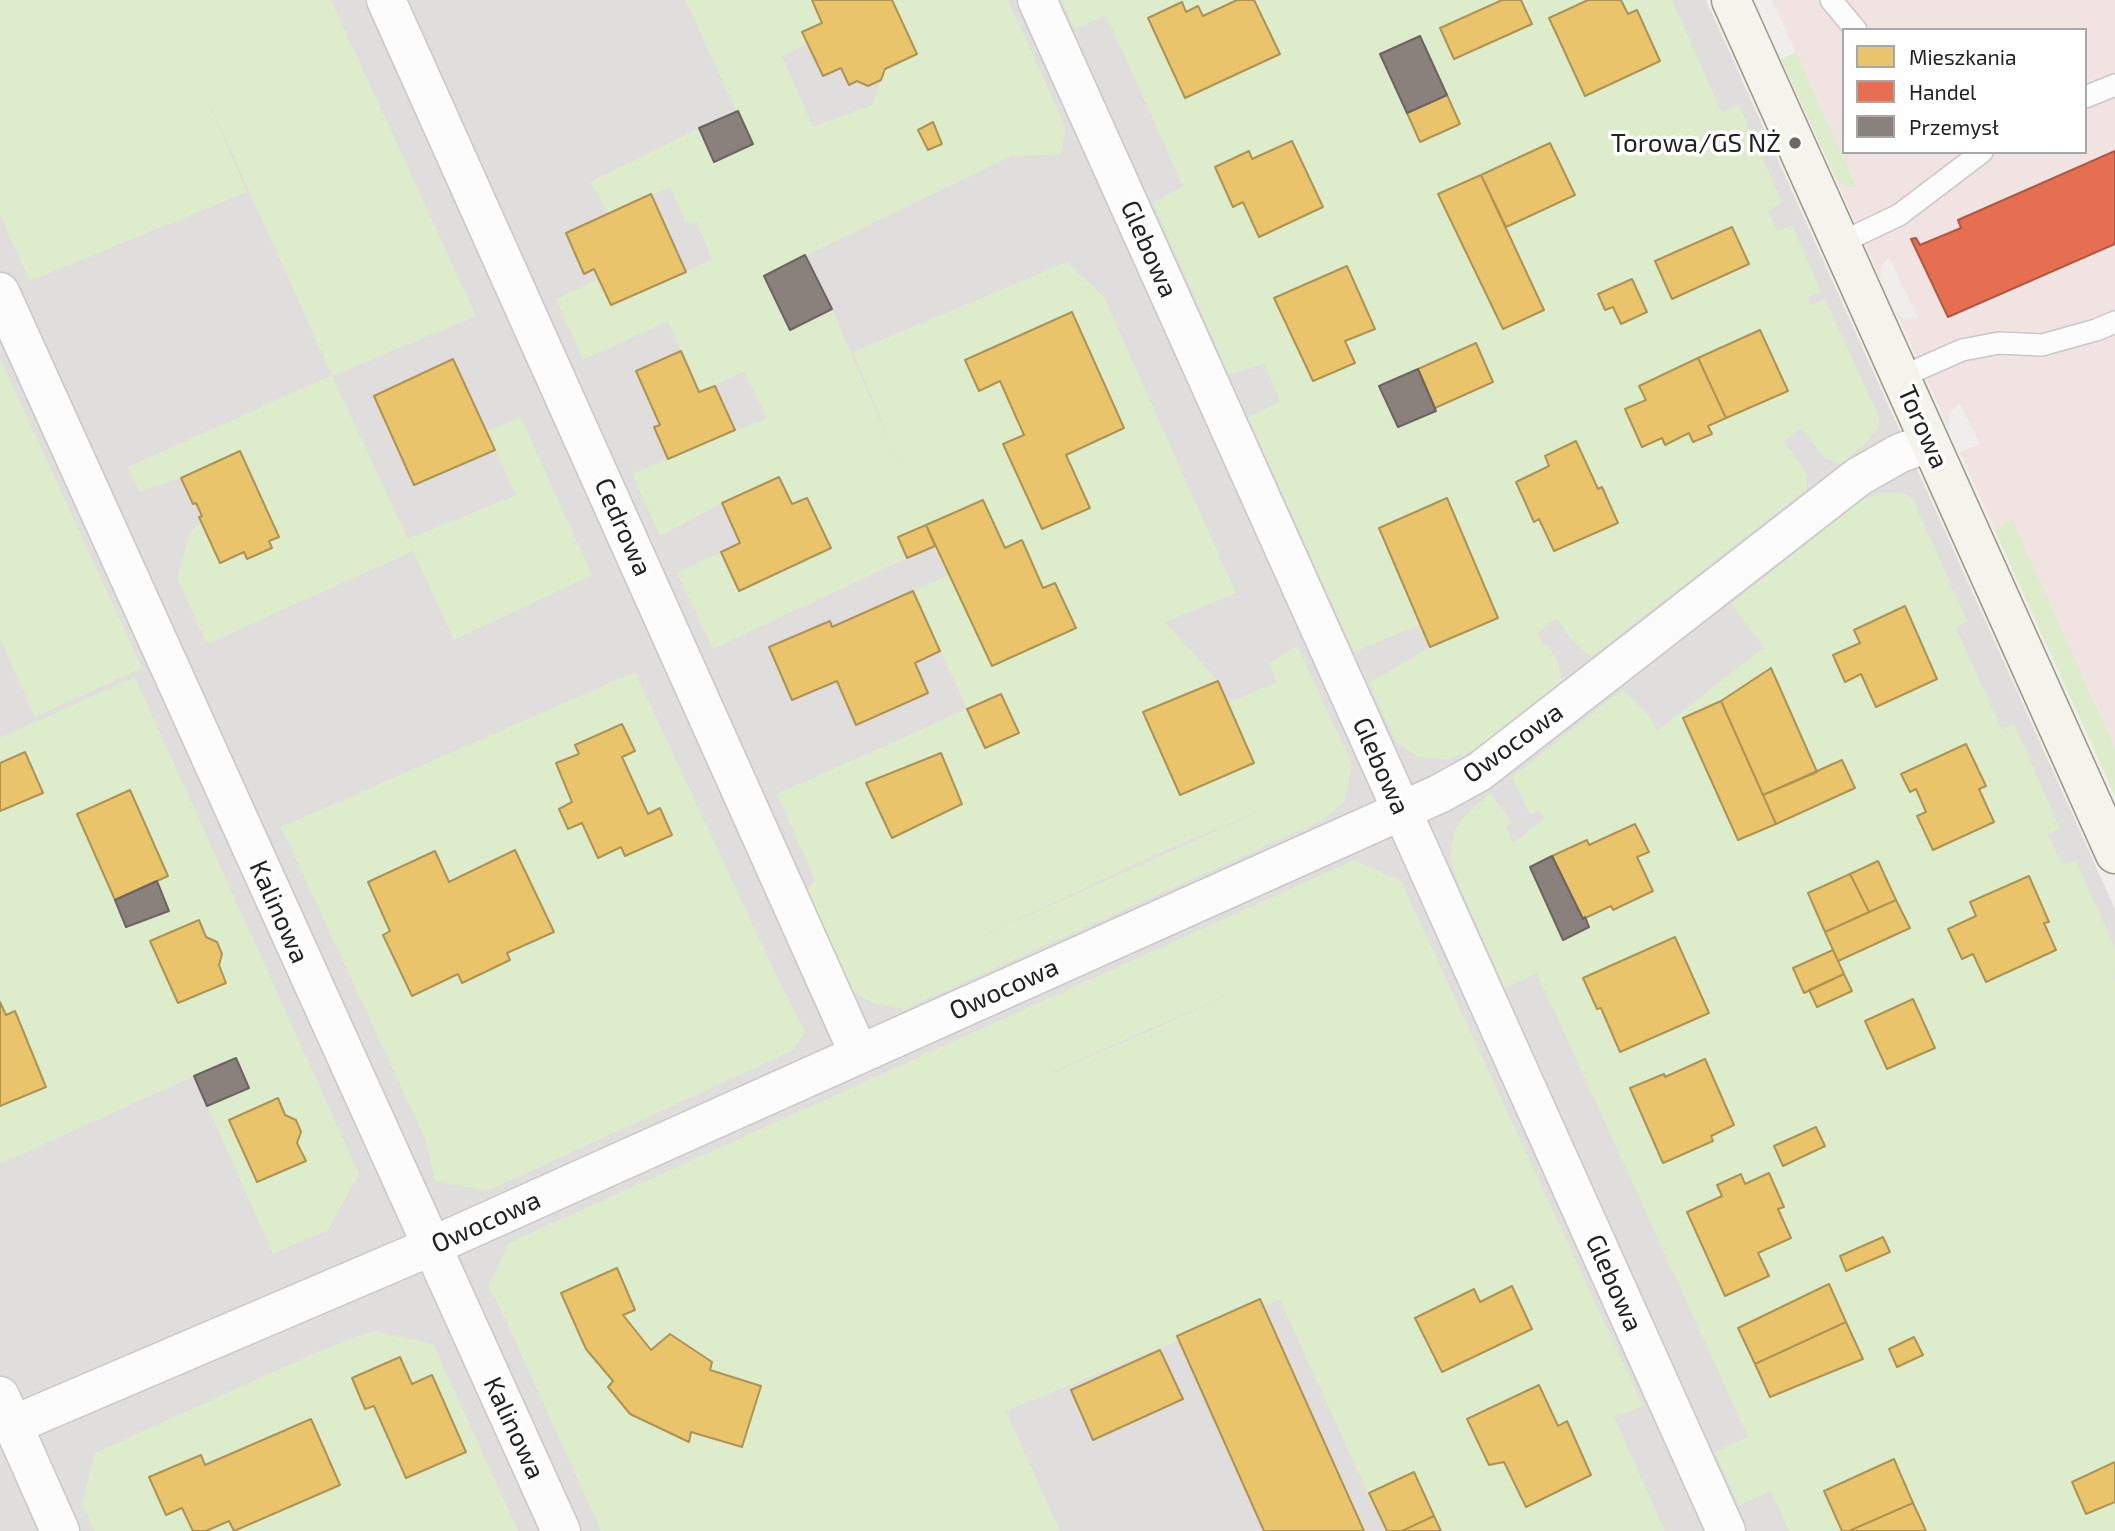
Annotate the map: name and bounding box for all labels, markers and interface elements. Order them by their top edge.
legend [1842,28,2087,154]
text: Mieszkania [1909,44,2016,69]
text: Handel [1909,79,1976,104]
text: Przemysł [1909,114,1999,139]
place label: Torowa/GS NŻ [1611,127,1781,159]
marker: Torowa/GS NŻ [1787,135,1803,151]
street label: Glebowa [1114,196,1184,302]
street label: Torowa [1891,381,1955,473]
street label: Cedrowa [588,473,658,581]
street label: Owocowa [1457,696,1569,790]
street label: Glebowa [1346,713,1416,819]
street label: Kalinowa [243,856,315,968]
street label: Owocowa [945,951,1063,1027]
street label: Owocowa [427,1184,545,1260]
street label: Glebowa [1579,1230,1649,1336]
street label: Kalinowa [477,1372,551,1484]

